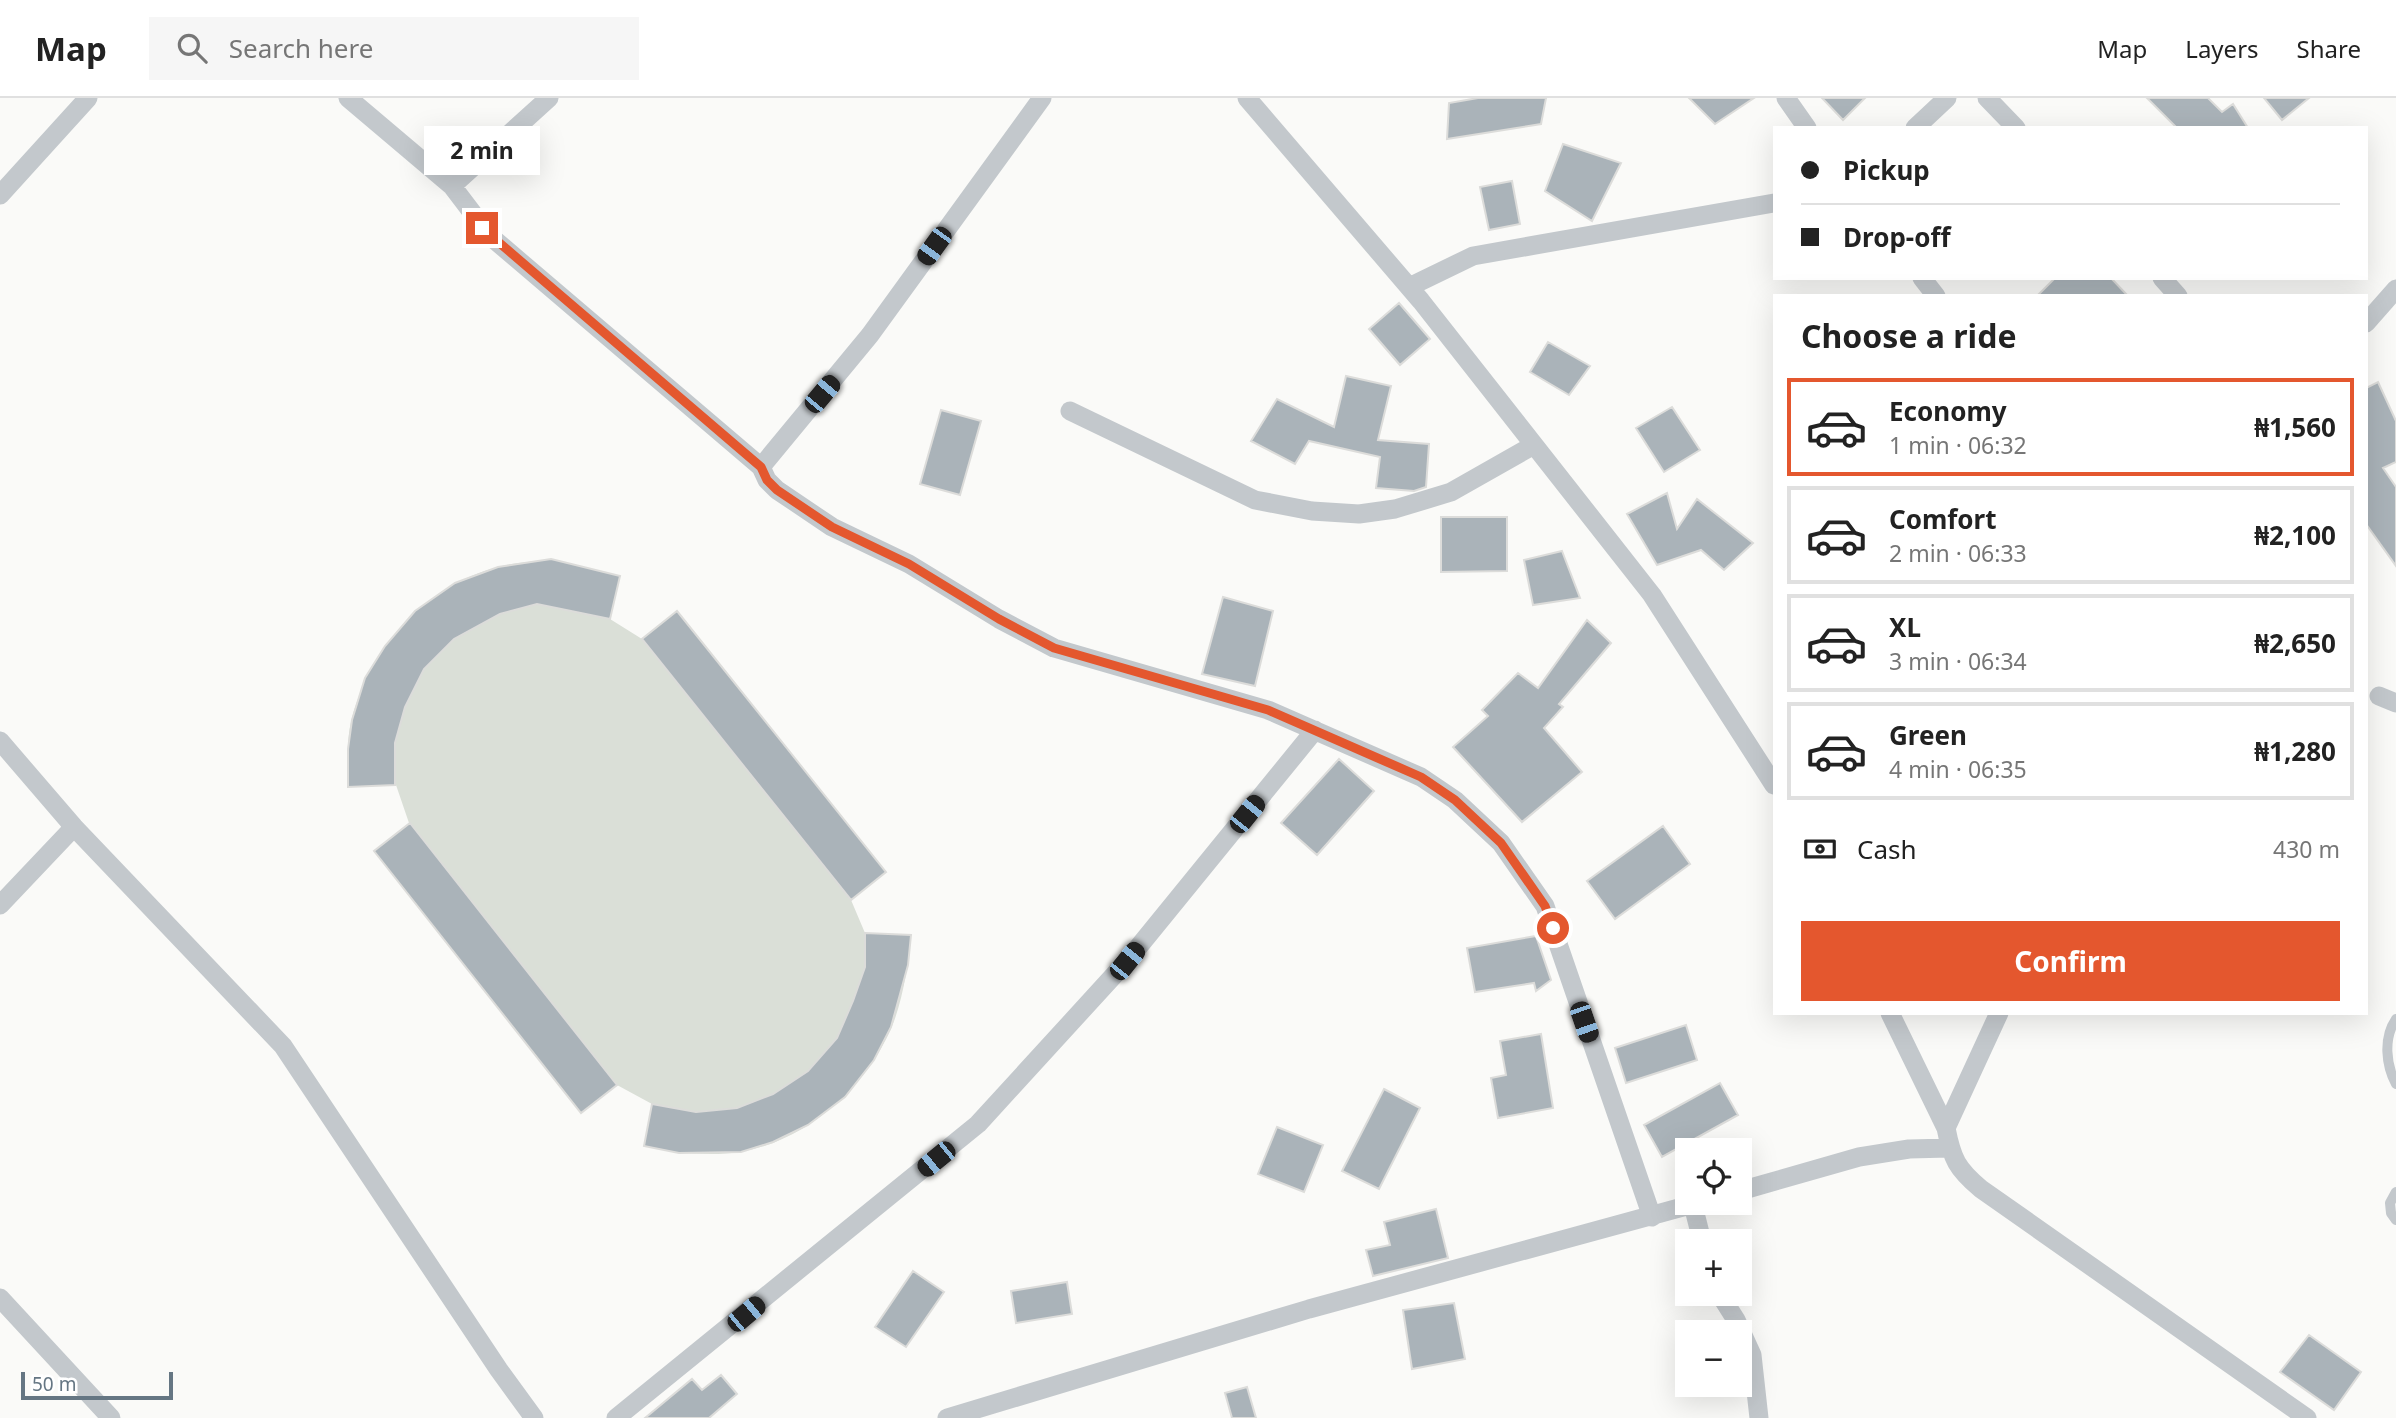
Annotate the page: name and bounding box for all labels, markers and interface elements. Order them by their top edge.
search box [149,17,639,80]
text: Map [35,26,107,71]
icon: search [173,29,211,67]
text: Search here [229,30,373,66]
text: Map [2097,32,2147,65]
text: Layers [2185,32,2259,65]
text: Share [2297,32,2361,65]
callout: 2 min [424,127,540,176]
text: 2 min [450,134,514,166]
text: Pickup [1843,152,1930,188]
route end [466,212,498,244]
text: Drop-off [1843,219,1950,255]
car [914,223,955,269]
text: Choose a ride [1801,314,2017,357]
car [801,371,844,417]
text: Economy [1889,393,2007,429]
icon: car [1805,396,1868,459]
text: ₦1,560 [2254,409,2336,445]
text: 1 min · 06:32 [1889,429,2027,461]
text: Comfort [1889,501,1997,537]
icon: car [1805,504,1868,567]
text: ₦2,100 [2254,517,2336,553]
text: 2 min · 06:33 [1889,537,2027,569]
text: XL [1889,609,1921,645]
icon: car [1805,612,1868,675]
text: ₦2,650 [2254,625,2336,661]
text: 3 min · 06:34 [1889,645,2027,677]
text: Green [1889,717,1967,753]
icon: car [1805,720,1868,783]
text: ₦1,280 [2254,733,2336,769]
text: 4 min · 06:35 [1889,753,2027,785]
car [1226,791,1269,837]
icon: cash [1801,830,1839,868]
text: Cash [1857,831,1917,867]
text: 430 m [2273,833,2340,865]
route start [1537,912,1569,944]
button: Confirm [1801,921,2340,1001]
car [1106,938,1149,984]
car [1568,999,1601,1045]
car [914,1138,959,1180]
map controls [1675,1138,1752,1397]
button: locate [1675,1138,1752,1215]
button: + [1675,1229,1752,1306]
car [724,1292,769,1336]
button: − [1675,1320,1752,1397]
scale bar [21,1369,173,1401]
text: 50 m [32,1371,76,1397]

